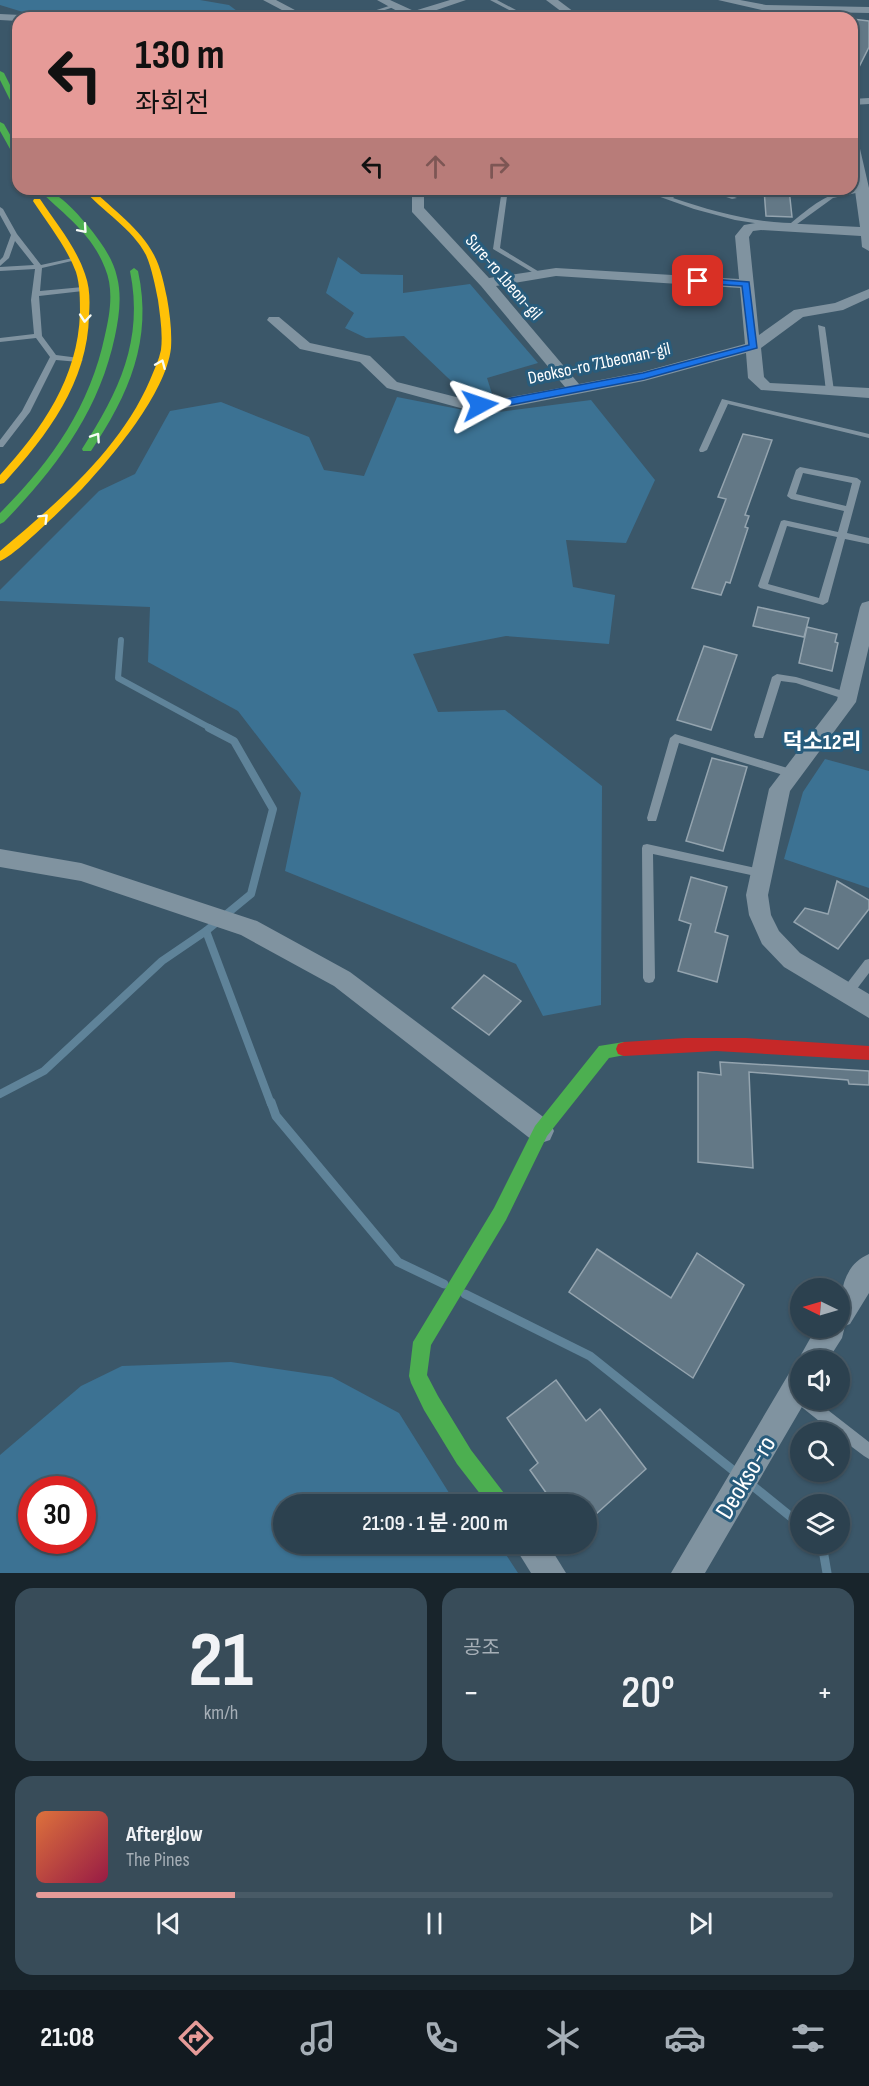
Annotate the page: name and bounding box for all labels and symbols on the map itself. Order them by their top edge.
one-way arrow [76,223,87,233]
street label: Sure-ro 1beon-gil [461,230,546,324]
pin [672,255,723,306]
one-way arrow [79,313,92,322]
street label: Deokso-ro 71beonan-gil [526,338,672,389]
one-way arrow [154,360,166,371]
position arrow [448,373,512,437]
one-way arrow [89,432,100,443]
one-way arrow [37,515,48,526]
district label: 덕소12리 [782,729,862,756]
north arrow [790,1278,850,1338]
street label: Deokso-ro [710,1431,783,1525]
speed limit sign: 30 [18,1476,96,1554]

